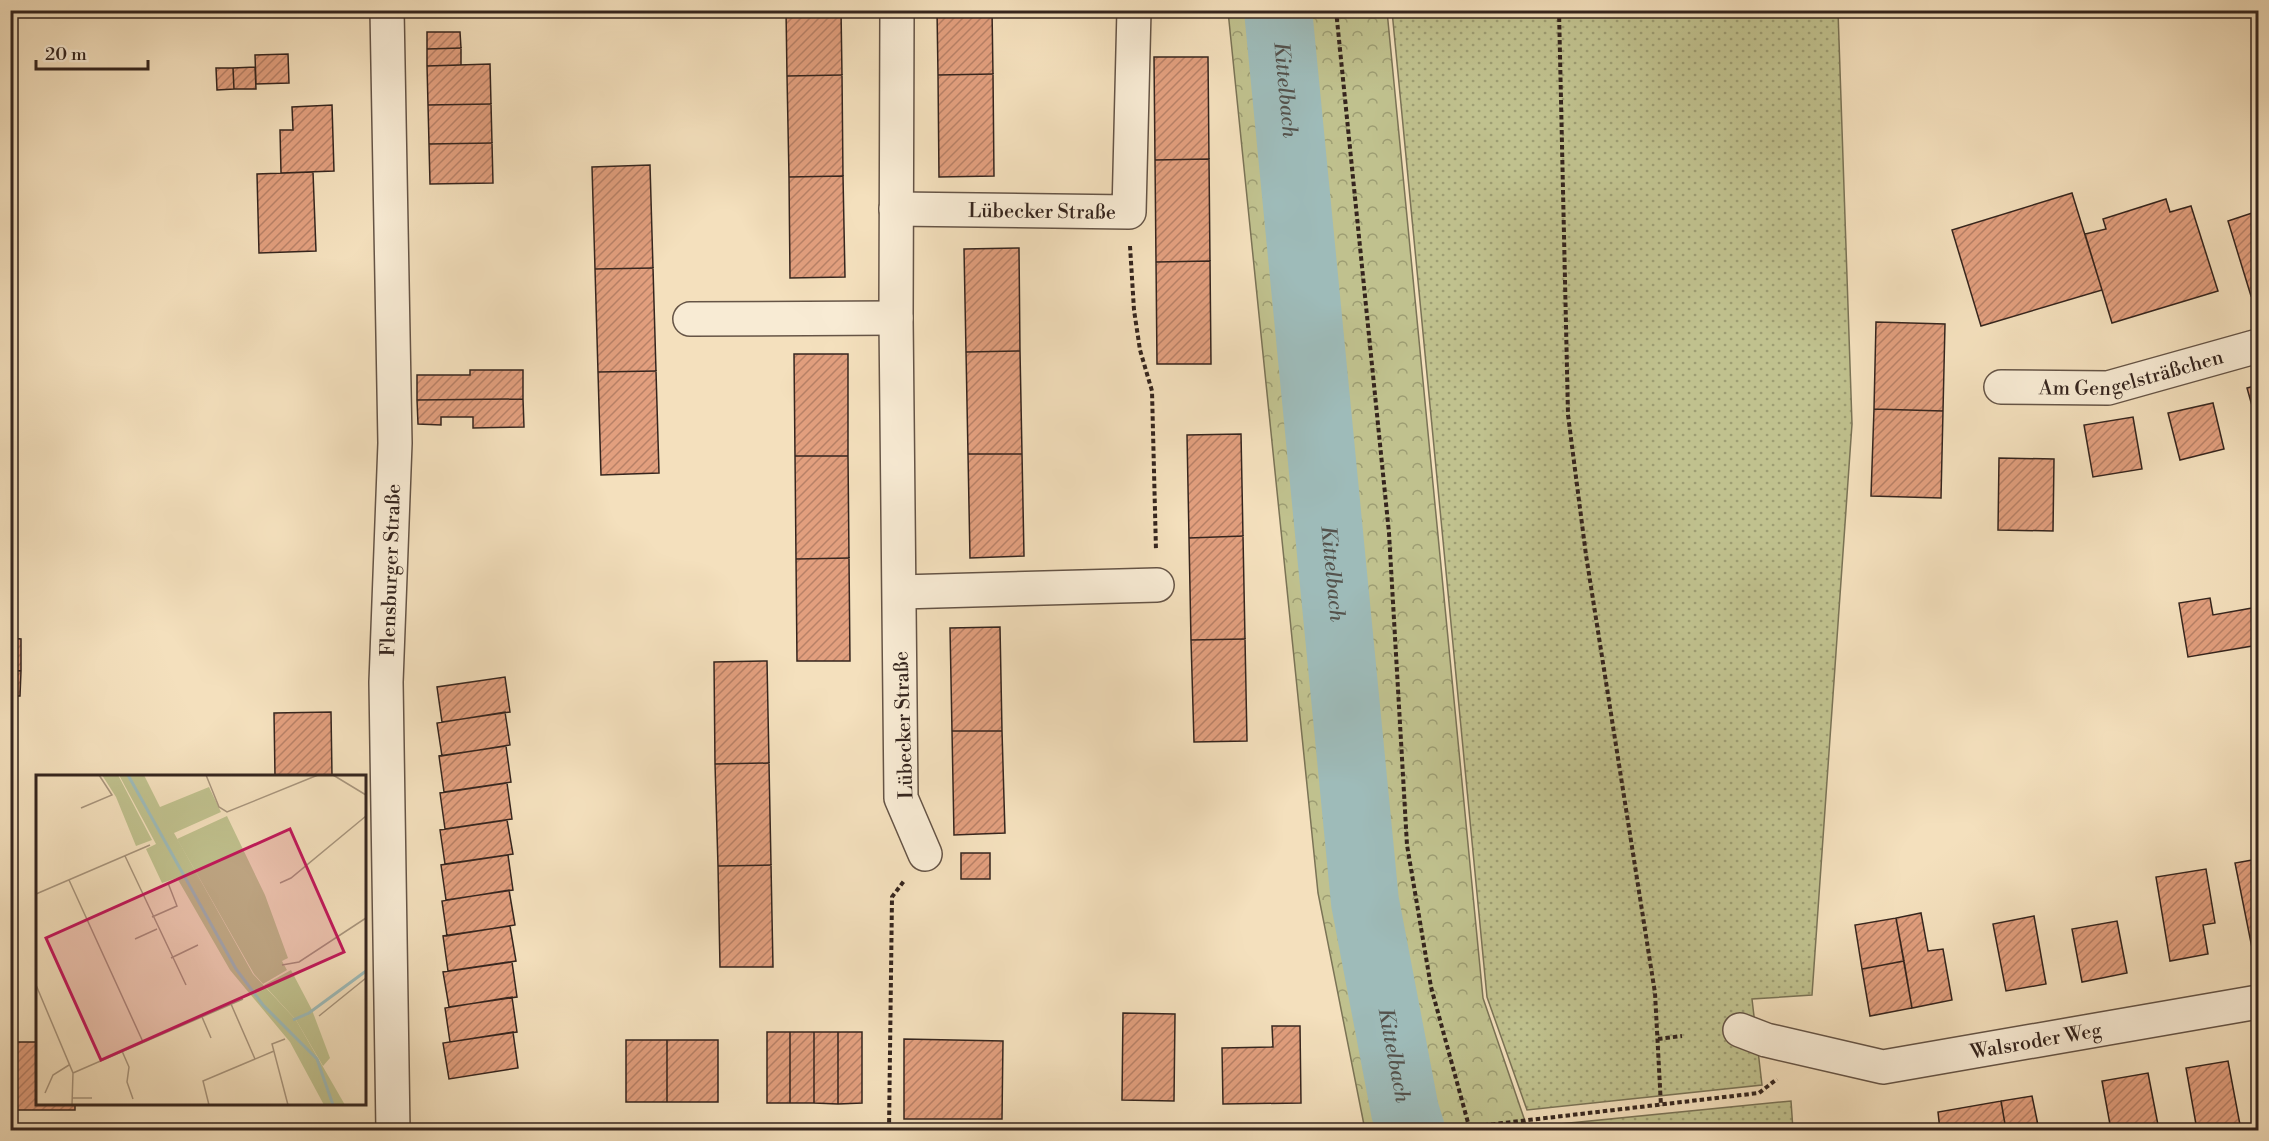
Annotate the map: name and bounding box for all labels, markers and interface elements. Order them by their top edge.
scale bar [36,33,148,71]
water label: Kittelbach [1267,41,1302,139]
text: 20 m [45,43,87,66]
street label: Lübecker Straße [968,199,1116,226]
street label: Am Gengelsträßchen [2038,345,2227,402]
street label: Flensburger Straße [376,483,407,657]
water label: Kittelbach [1314,524,1350,623]
street label: Lübecker Straße [889,651,920,799]
inset map [36,775,366,1105]
water label: Kittelbach [1372,1006,1415,1105]
street label: Walsroder Weg [1967,1018,2104,1066]

